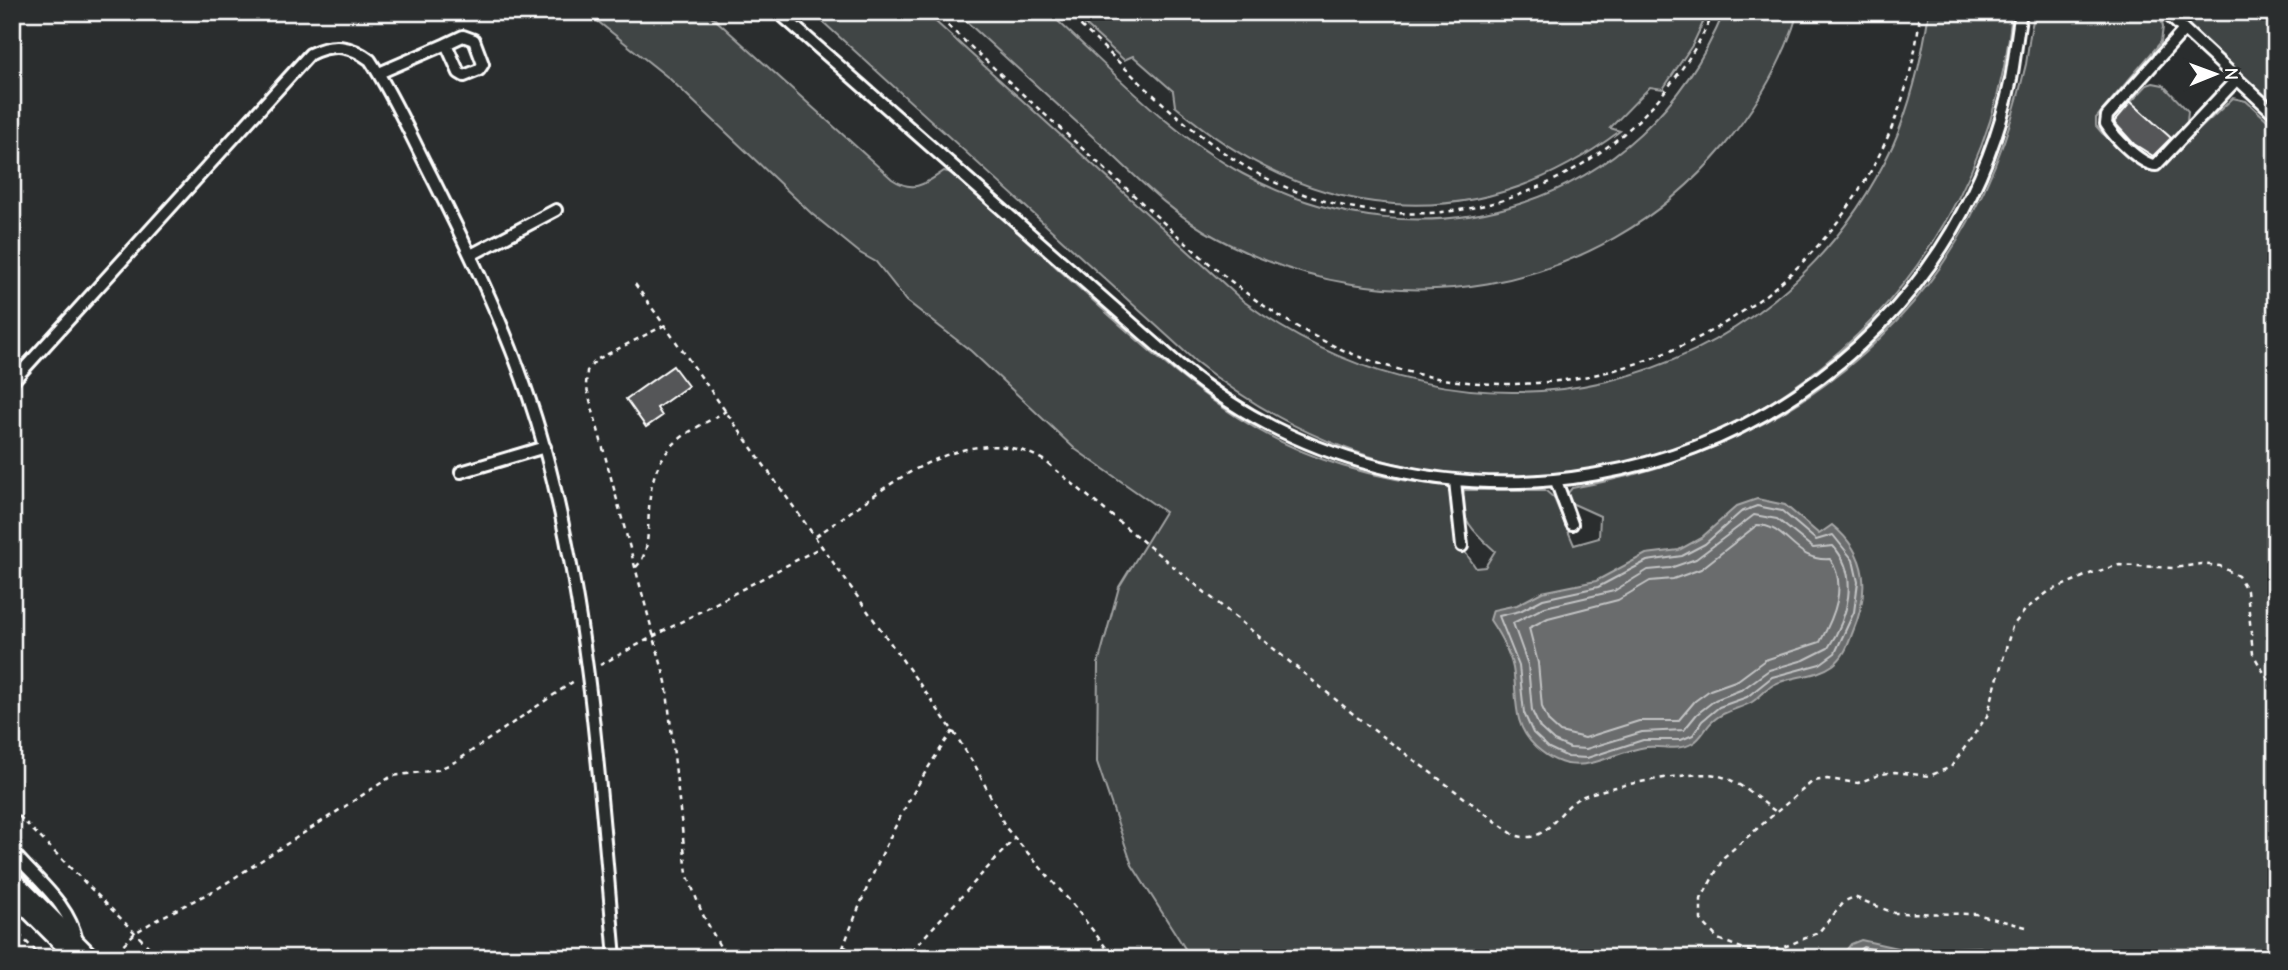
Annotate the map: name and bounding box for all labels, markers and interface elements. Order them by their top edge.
north arrow [2180,38,2250,108]
text: N [2220,67,2242,80]

